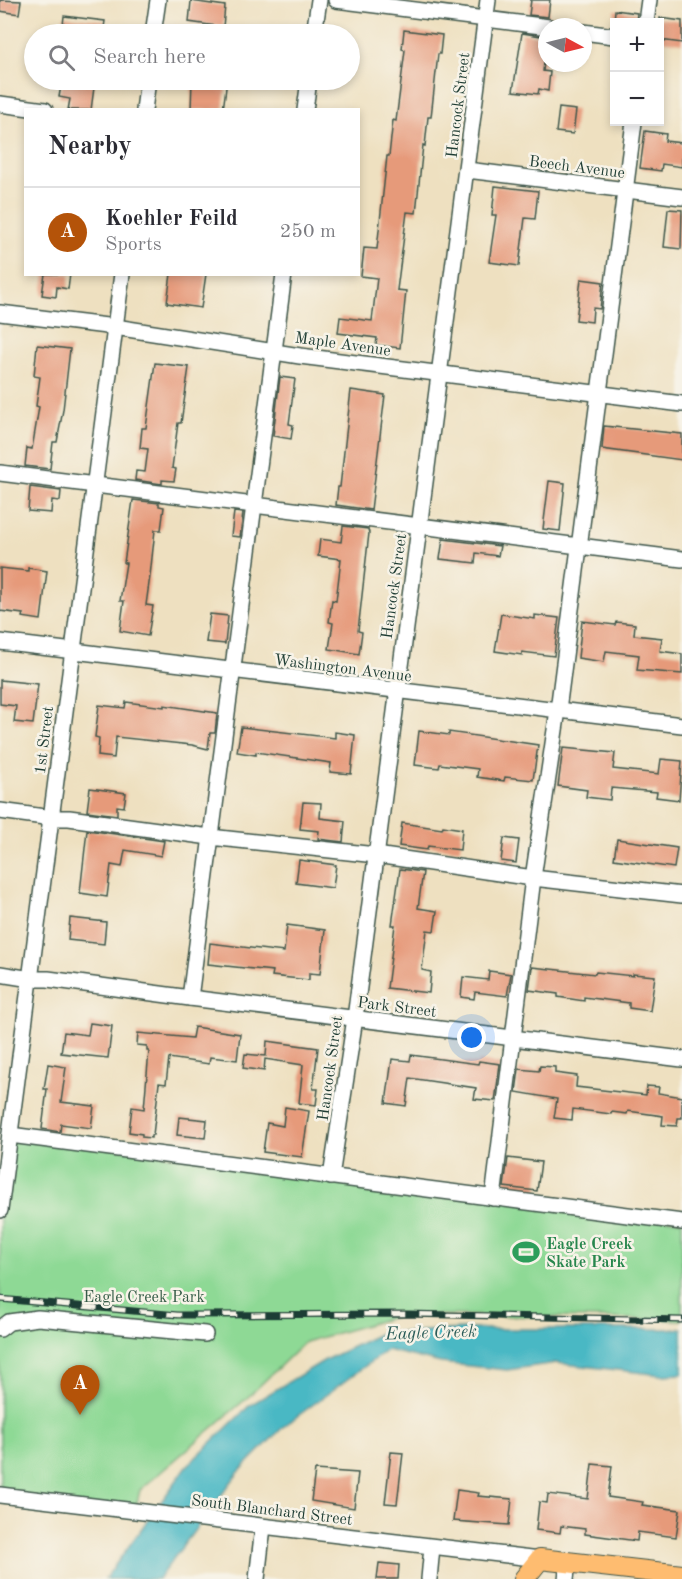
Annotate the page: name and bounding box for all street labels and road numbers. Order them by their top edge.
street label: Hancock Street [445,51,473,159]
street label: Beech Avenue [528,154,626,182]
street label: Maple Avenue [294,330,392,360]
street label: Hancock Street [380,532,410,640]
street label: Washington Avenue [273,653,412,685]
street label: 1st Street [33,705,57,775]
street label: Park Street [356,995,438,1021]
street label: Hancock Street [316,1014,346,1122]
street label: South Blanchard Street [190,1493,354,1529]

